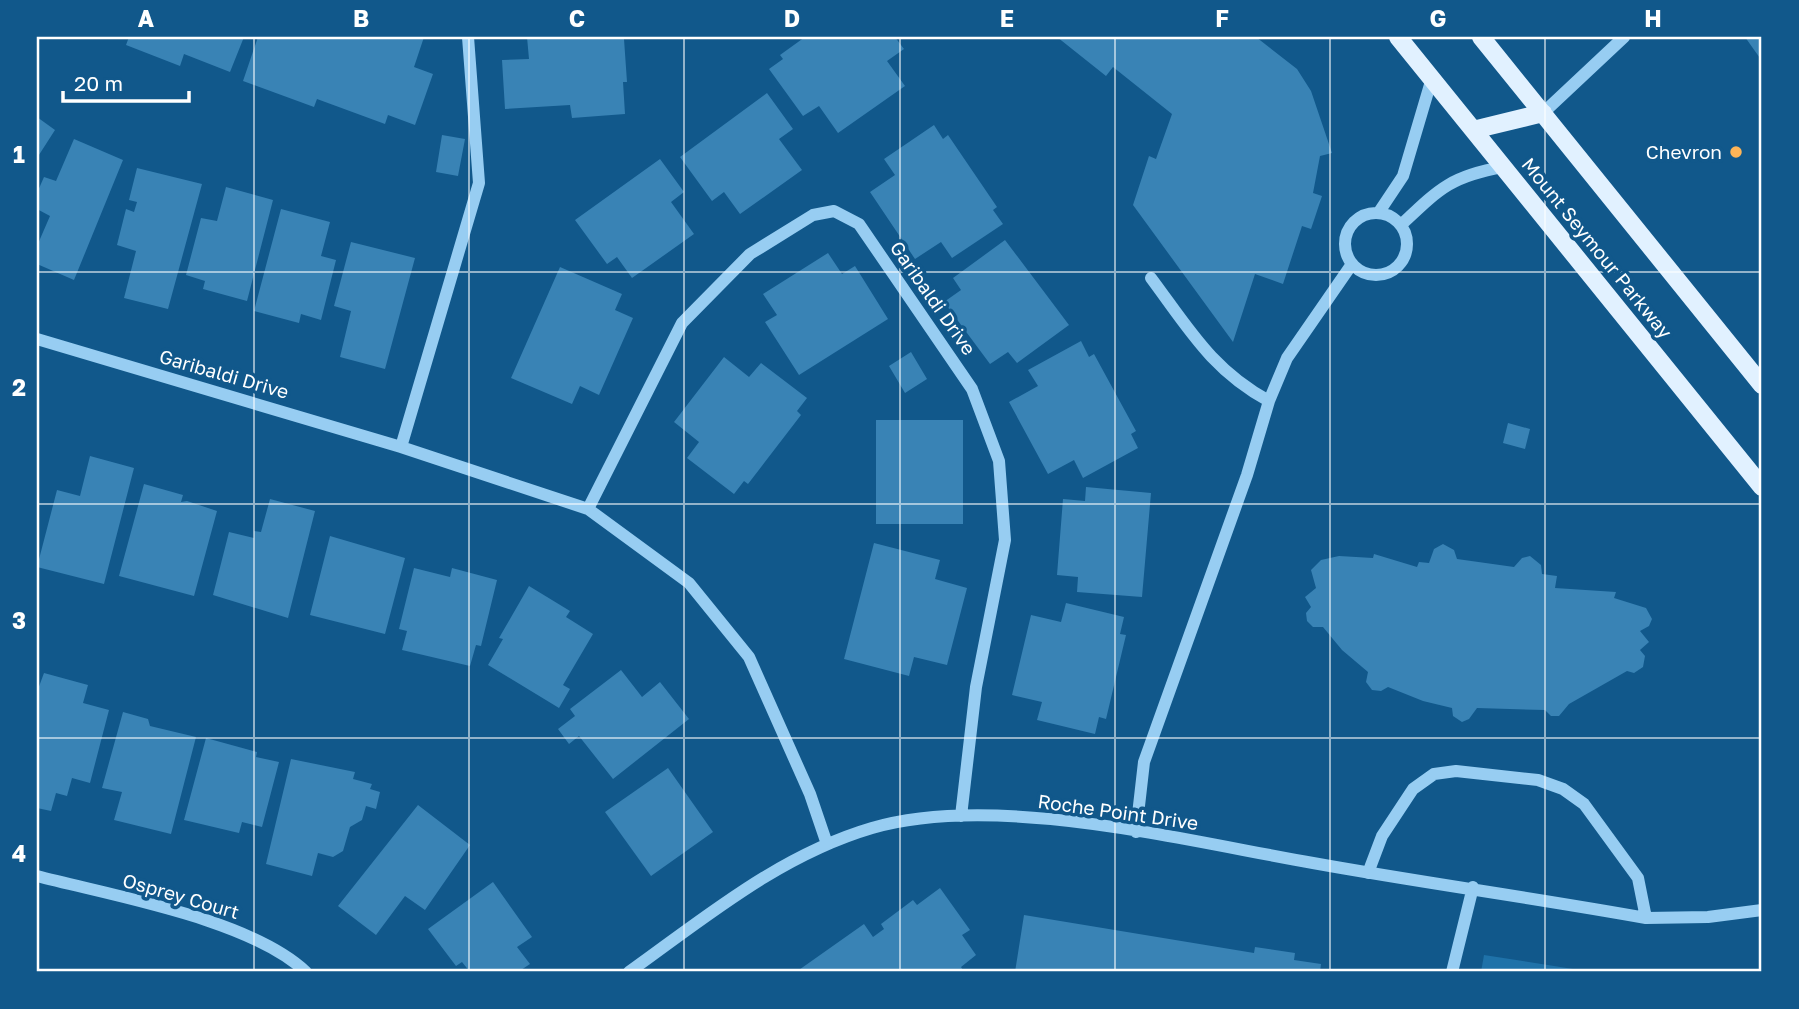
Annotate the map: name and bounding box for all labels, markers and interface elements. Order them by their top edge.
text: A [138,4,155,32]
text: B [353,4,369,32]
text: C [569,4,585,32]
text: D [784,4,800,32]
text: E [1000,4,1014,32]
text: F [1215,4,1229,32]
text: G [1430,4,1446,32]
text: H [1644,4,1662,32]
scale bar [63,60,189,104]
text: 20 m [74,70,123,96]
text: 1 [13,140,25,168]
place label: Chevron [1646,140,1722,163]
marker: Chevron [1728,144,1744,160]
street label: Mount Seymour Parkway [1517,153,1678,343]
street label: Garibaldi Drive [886,236,981,359]
street label: Garibaldi Drive [157,344,292,403]
text: 2 [12,373,26,401]
text: 3 [12,606,26,634]
street label: Roche Point Drive [1036,789,1200,834]
text: 4 [12,839,26,867]
street label: Osprey Court [120,868,242,923]

